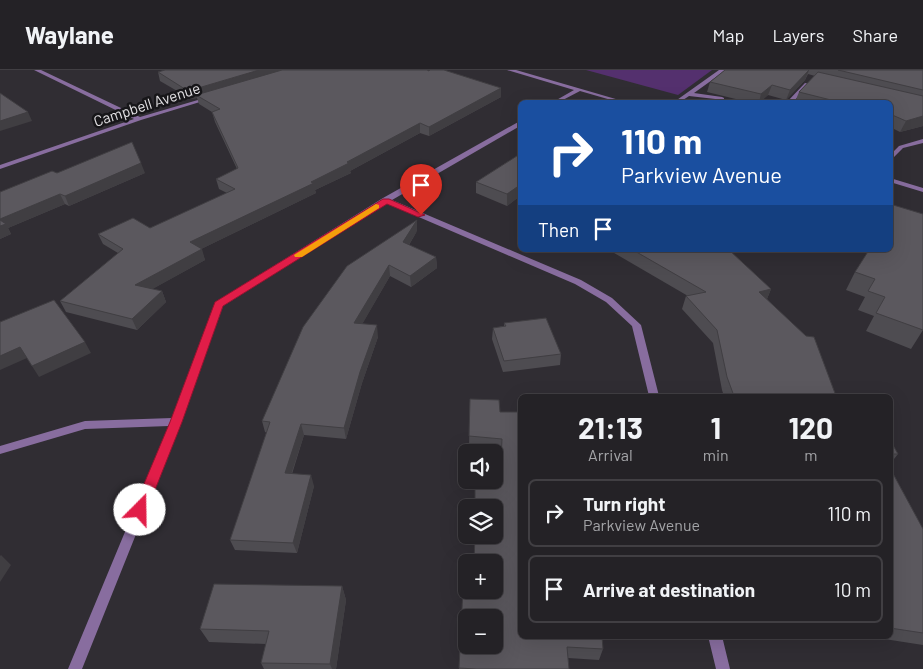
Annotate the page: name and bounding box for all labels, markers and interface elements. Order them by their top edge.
text: Waylane [25,20,114,49]
text: Map [712,24,744,46]
text: Layers [772,24,825,46]
text: Share [853,24,898,46]
street label: Campbell Avenue [91,78,202,130]
text: 110 m [621,119,702,161]
icon: right [538,120,603,185]
text: Parkview Avenue [621,161,782,187]
pin [400,164,442,215]
icon: arrive [407,171,435,199]
icon: arrive [589,215,617,243]
text: Then [538,218,579,241]
text: 21:13 [578,409,643,445]
text: 1 [710,409,721,445]
text: 120 [789,409,833,445]
map controls [458,444,503,654]
button: sound [458,444,503,489]
text: Arrival [588,445,633,464]
text: min [703,445,729,464]
text: m [804,445,817,464]
position arrow [113,483,165,535]
text: Turn right [583,492,665,515]
button: layers [458,499,503,544]
icon: right [540,499,568,527]
text: 110 m [827,502,871,525]
text: Parkview Avenue [583,515,700,534]
button: + [458,554,503,599]
icon: arrive [540,575,568,603]
text: Arrive at destination [583,578,755,601]
text: 10 m [834,578,871,601]
button: − [458,609,503,654]

